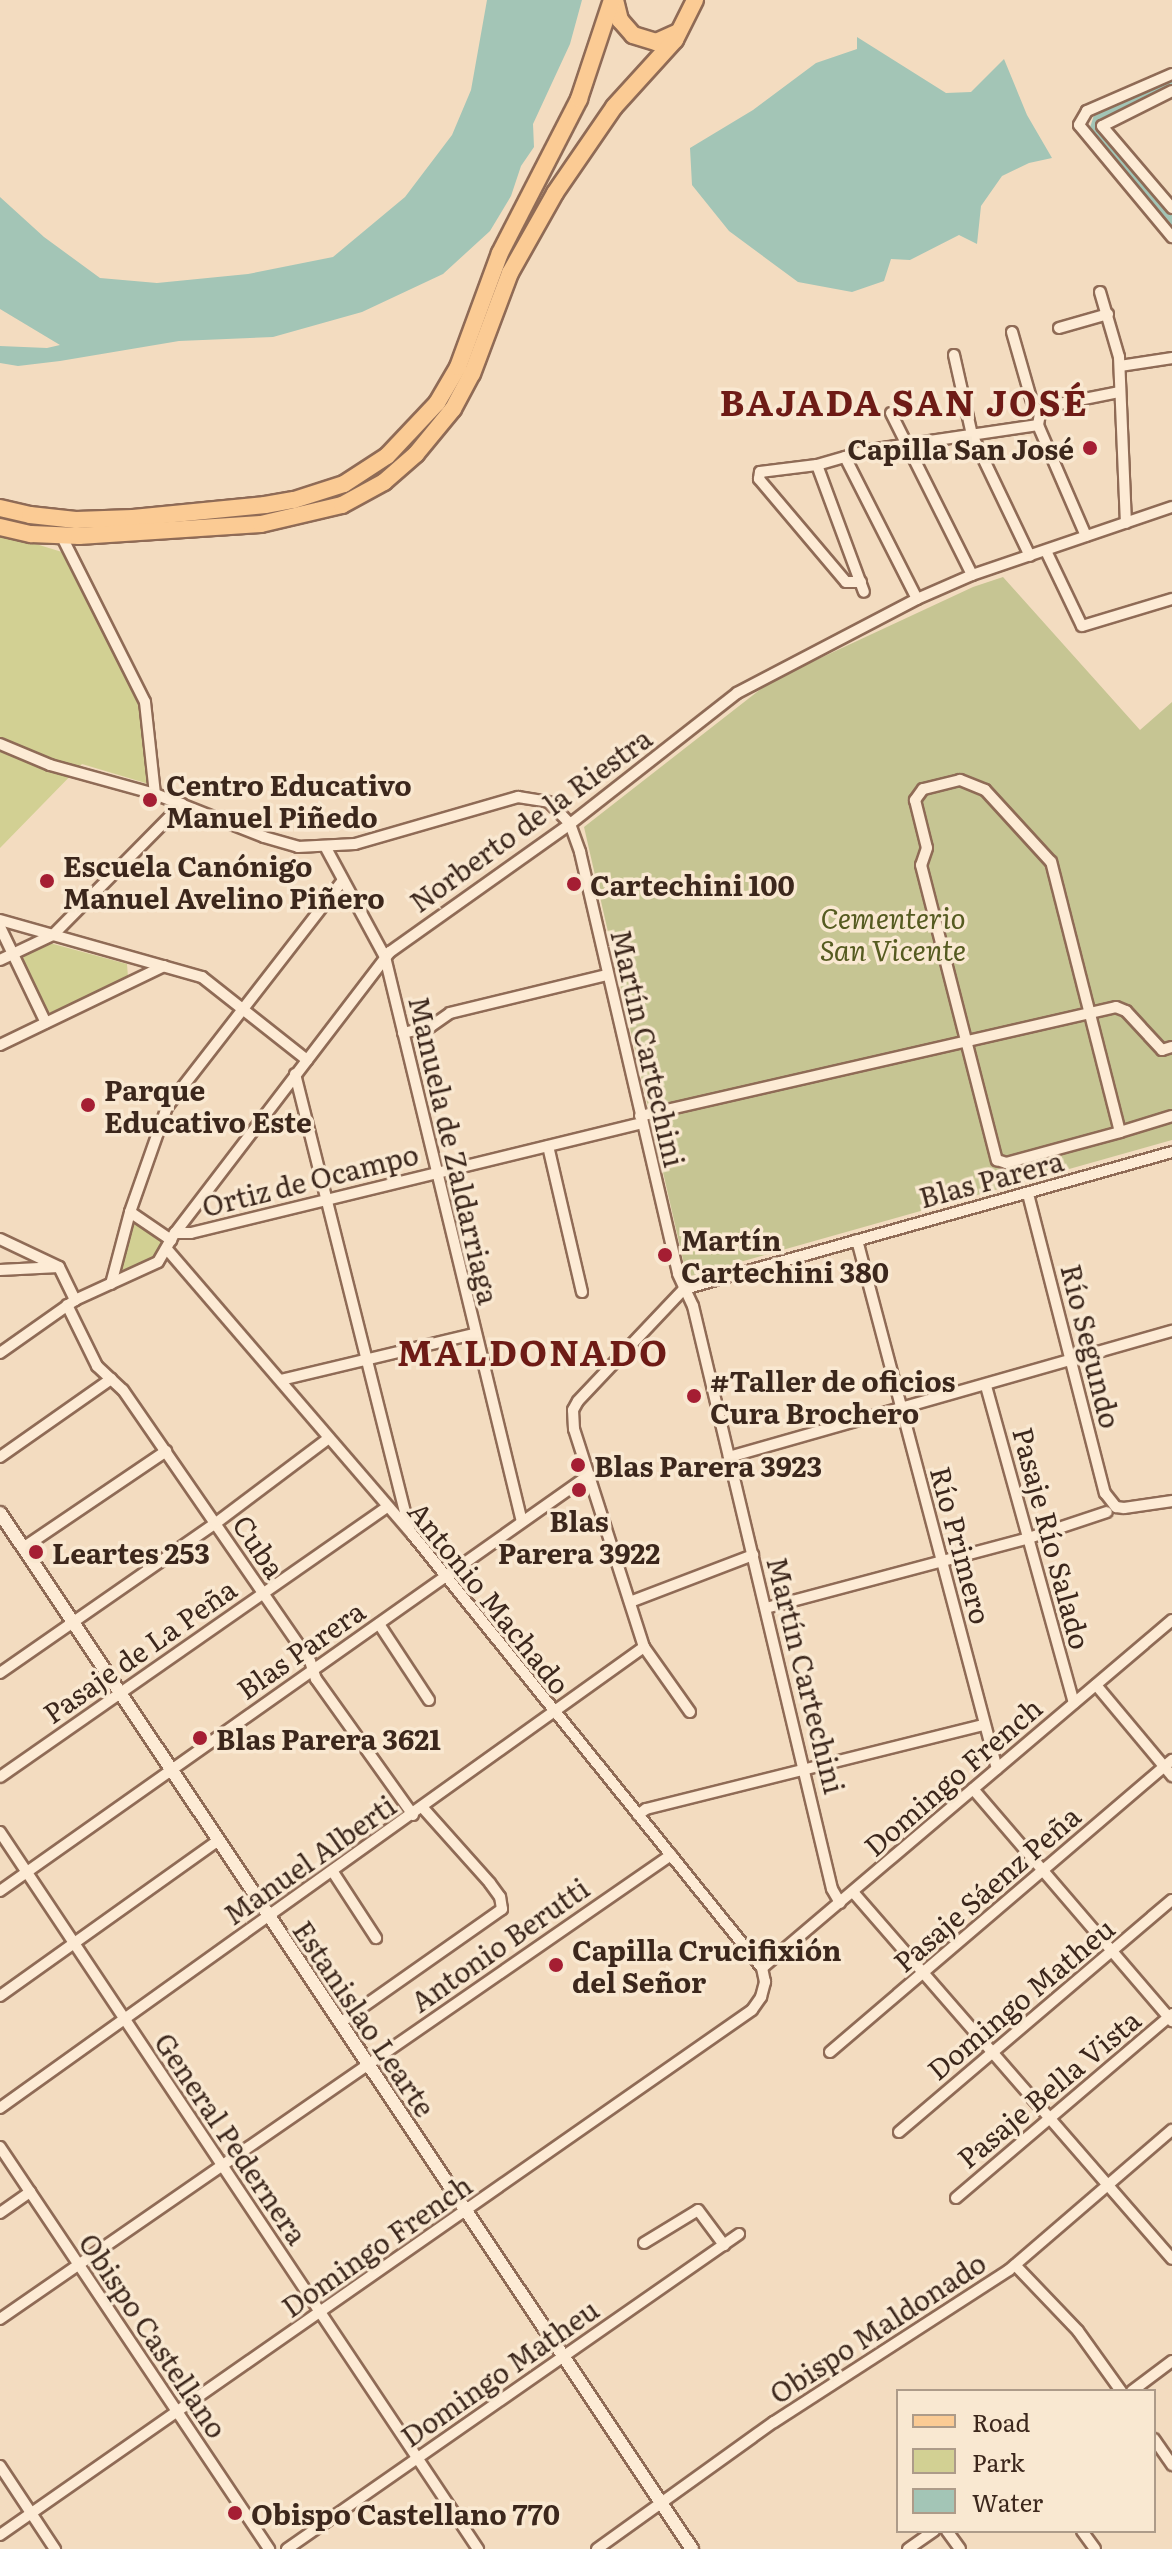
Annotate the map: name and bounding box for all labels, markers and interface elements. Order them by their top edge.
district label: BAJADA SAN JOSÉ [719,379,1089,423]
place label: Capilla San José [847,431,1074,465]
marker: Capilla San José [1081,439,1099,457]
street label: Norberto de la Riestra [403,720,657,918]
place label: Centro Educativo Manuel Piñedo [166,767,412,833]
marker: Centro Educativo Manuel Piñedo [141,791,159,809]
place label: Escuela Canónigo Manuel Avelino Piñero [63,848,385,914]
place label: Cartechini 100 [590,867,795,901]
marker: Escuela Canónigo Manuel Avelino Piñero [38,872,56,890]
marker: Cartechini 100 [565,875,583,893]
park label: Cementerio San Vicente [820,900,966,966]
street label: Martín Cartechini [605,926,693,1170]
street label: Manuela de Zaldarriaga [403,993,507,1307]
place label: Parque Educativo Este [104,1072,312,1138]
marker: Parque Educativo Este [79,1096,97,1114]
street label: Ortiz de Ocampo [198,1136,422,1222]
street label: Blas Parera [915,1143,1067,1213]
place label: Martín Cartechini 380 [681,1222,889,1288]
marker: Martín Cartechini 380 [656,1246,674,1264]
street label: Río Segundo [1055,1260,1129,1432]
district label: MALDONADO [397,1329,669,1373]
place label: #Taller de oficios Cura Brochero [710,1363,956,1429]
marker: #Taller de oficios Cura Brochero [685,1387,703,1405]
street label: Pasaje Río Salado [1007,1423,1099,1653]
place label: Blas Parera 3923 [594,1448,822,1482]
marker: Blas Parera 3923 [569,1456,587,1474]
street label: Río Primero [925,1463,999,1627]
marker: Blas Parera 3922 [570,1481,588,1499]
street label: Antonio Machado [402,1494,578,1700]
place label: Blas Parera 3922 [498,1503,660,1569]
street label: Cuba [227,1508,293,1584]
place label: Leartes 253 [52,1535,210,1569]
marker: Leartes 253 [27,1543,45,1561]
street label: Martín Cartechini [761,1553,853,1797]
street label: Pasaje de La Peña [36,1571,242,1729]
street label: Blas Parera [230,1593,370,1705]
street label: Domingo French [856,1690,1048,1862]
place label: Blas Parera 3621 [216,1721,441,1755]
marker: Blas Parera 3621 [191,1729,209,1747]
street label: Manuel Alberti [217,1787,401,1931]
street label: Pasaje Sáenz Peña [886,1798,1086,1978]
street label: Antonio Berutti [403,1870,595,2018]
street label: Domingo Matheu [920,1910,1120,2086]
street label: Estanislao Learte [287,1914,443,2122]
place label: Capilla Crucifixión del Señor [572,1932,841,1998]
marker: Capilla Crucifixión del Señor [547,1956,565,1974]
street label: Pasaje Bella Vista [950,2002,1146,2174]
street label: General Pedernera [149,2026,315,2250]
street label: Domingo French [275,2167,477,2323]
street label: Obispo Castellano [73,2226,235,2444]
street label: Obispo Maldonado [763,2245,991,2409]
street label: Domingo Matheu [394,2291,604,2453]
legend [896,2389,1156,2533]
text: Road [972,2404,1030,2439]
text: Park [972,2444,1025,2479]
text: Water [972,2484,1043,2519]
place label: Obispo Castellano 770 [251,2496,560,2530]
marker: Obispo Castellano 770 [226,2504,244,2522]

